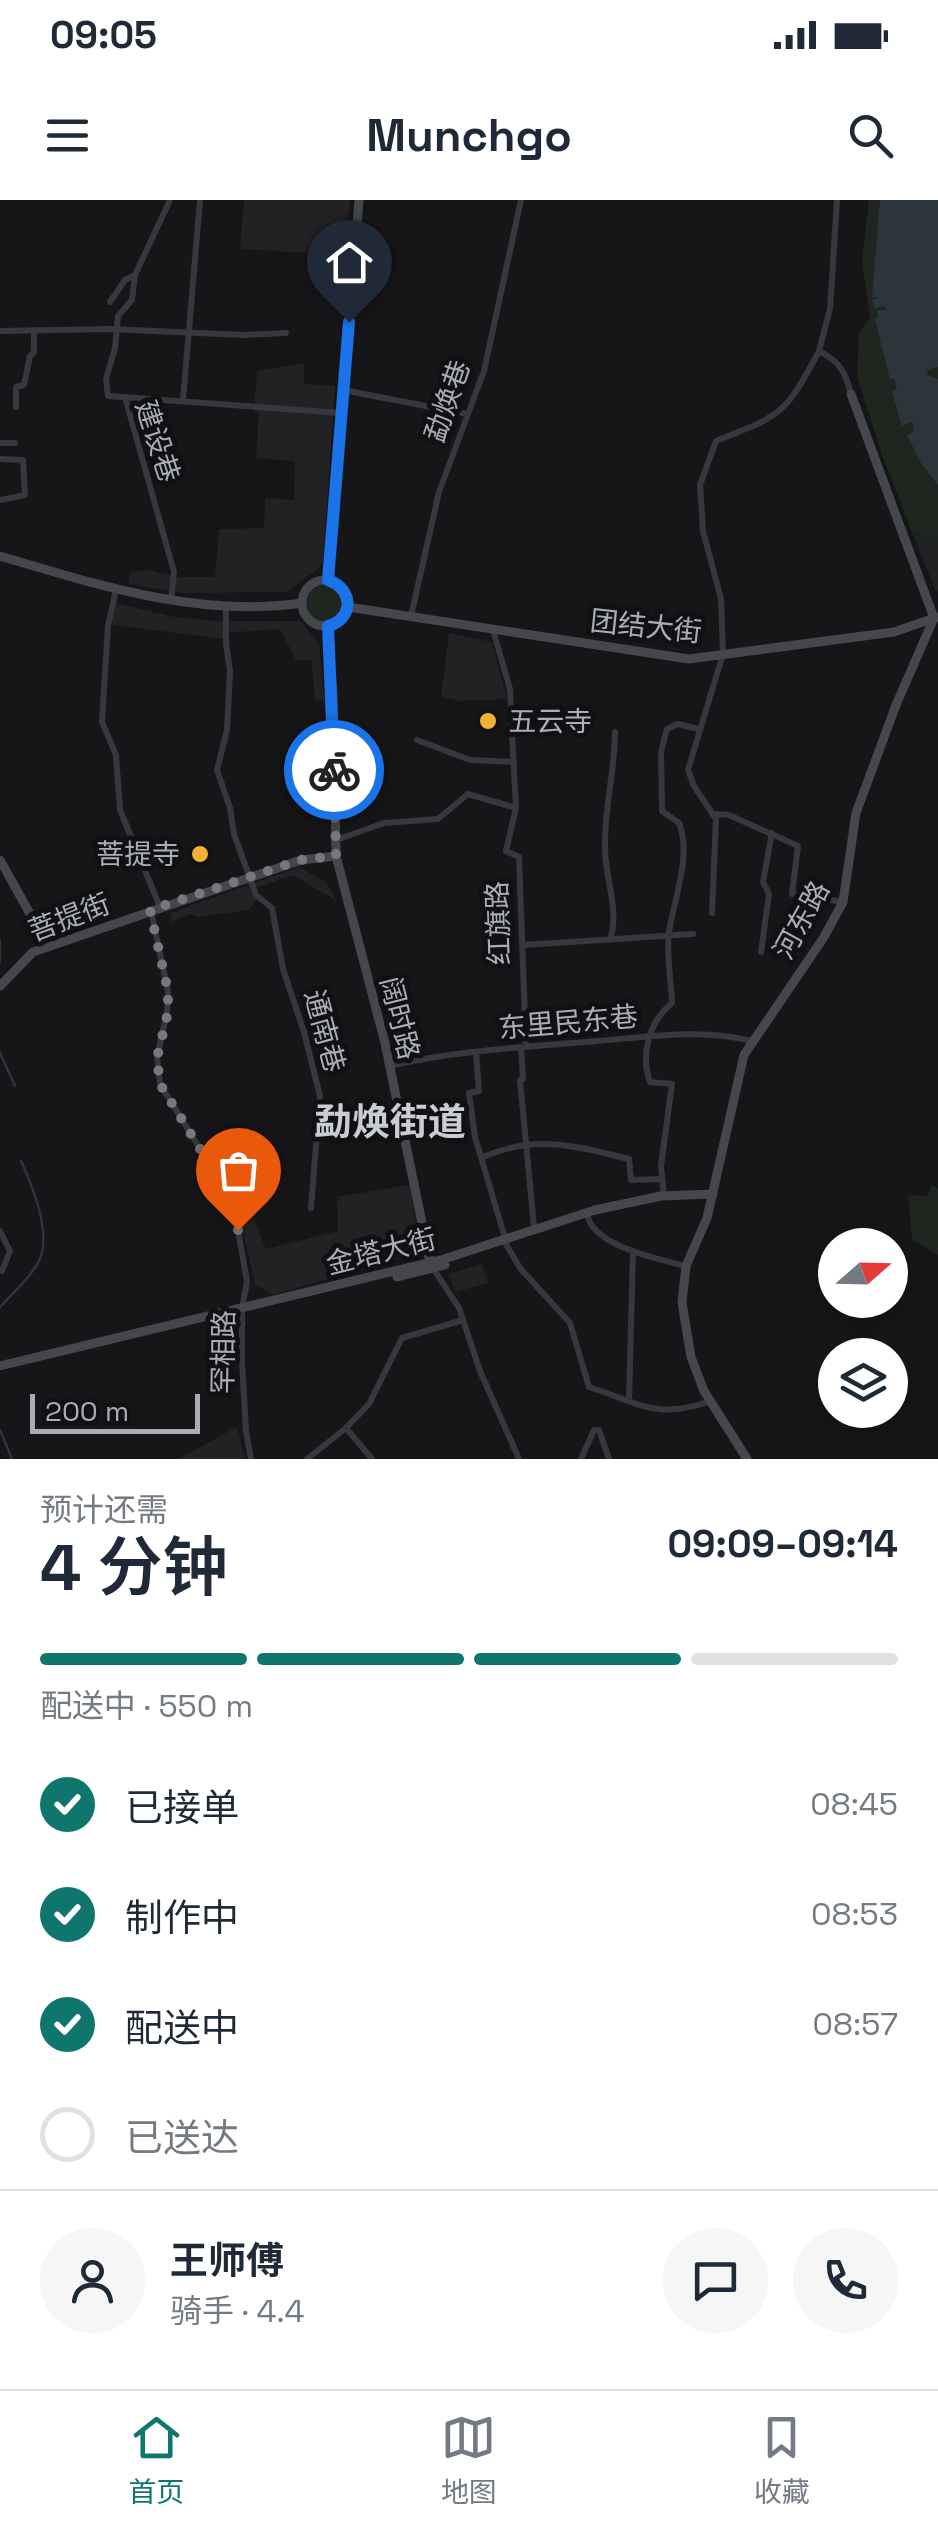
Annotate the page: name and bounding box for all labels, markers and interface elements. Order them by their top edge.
text: 09:05 [50,11,157,59]
text: Munchgo [366,107,572,164]
icon: menu [40,108,95,163]
icon: search [843,108,898,163]
pin [307,220,392,323]
icon: home [322,235,377,290]
street label: 勐焕巷 [416,355,478,447]
street label: 建设巷 [128,395,188,487]
street label: 团结大街 [588,602,704,650]
place label: 五云寺 [508,703,592,739]
marker: 五云寺 [477,710,499,732]
courier [284,720,384,820]
icon: bike [307,743,362,798]
place label: 菩提寺 [96,836,180,872]
marker: 菩提寺 [189,843,211,865]
street label: 河东路 [765,875,837,965]
street label: 红旗路 [479,880,517,966]
street label: 菩提街 [23,885,115,949]
street label: 阔时路 [372,973,428,1063]
street label: 通南巷 [297,986,353,1076]
street label: 东里民东巷 [497,998,639,1046]
district label: 勐焕街道 [314,1098,466,1146]
pin [196,1128,281,1231]
icon: bag [211,1143,266,1198]
street label: 金塔大街 [322,1220,440,1282]
north arrow [818,1228,908,1318]
map controls [818,1228,908,1428]
street label: 罕相路 [204,1310,242,1394]
button: layers [818,1338,908,1428]
scale bar [30,1389,200,1434]
text: 200 m [45,1393,129,1429]
text: 预计还需 [40,1490,168,1530]
text: 09:09–09:14 [667,1520,898,1568]
text: 4 分钟 [40,1526,228,1609]
text: 配送中 · 550 m [40,1686,253,1726]
icon: check [40,1777,95,1832]
text: 已接单 [125,1784,239,1832]
text: 08:45 [810,1784,898,1824]
icon: check [40,1887,95,1942]
text: 制作中 [125,1894,239,1942]
text: 08:53 [811,1894,898,1934]
icon: check [40,1997,95,2052]
text: 配送中 [125,2004,239,2052]
text: 08:57 [813,2004,898,2044]
text: 已送达 [125,2114,239,2162]
button: person [40,2228,145,2333]
button: chat [663,2228,768,2333]
button: phone [793,2228,898,2333]
text: 王师傅 [170,2237,284,2285]
text: 骑手 · 4.4 [170,2291,305,2331]
tab: 首页 [128,2410,184,2510]
tab: 地图 [441,2410,497,2510]
tab: 收藏 [754,2410,810,2510]

